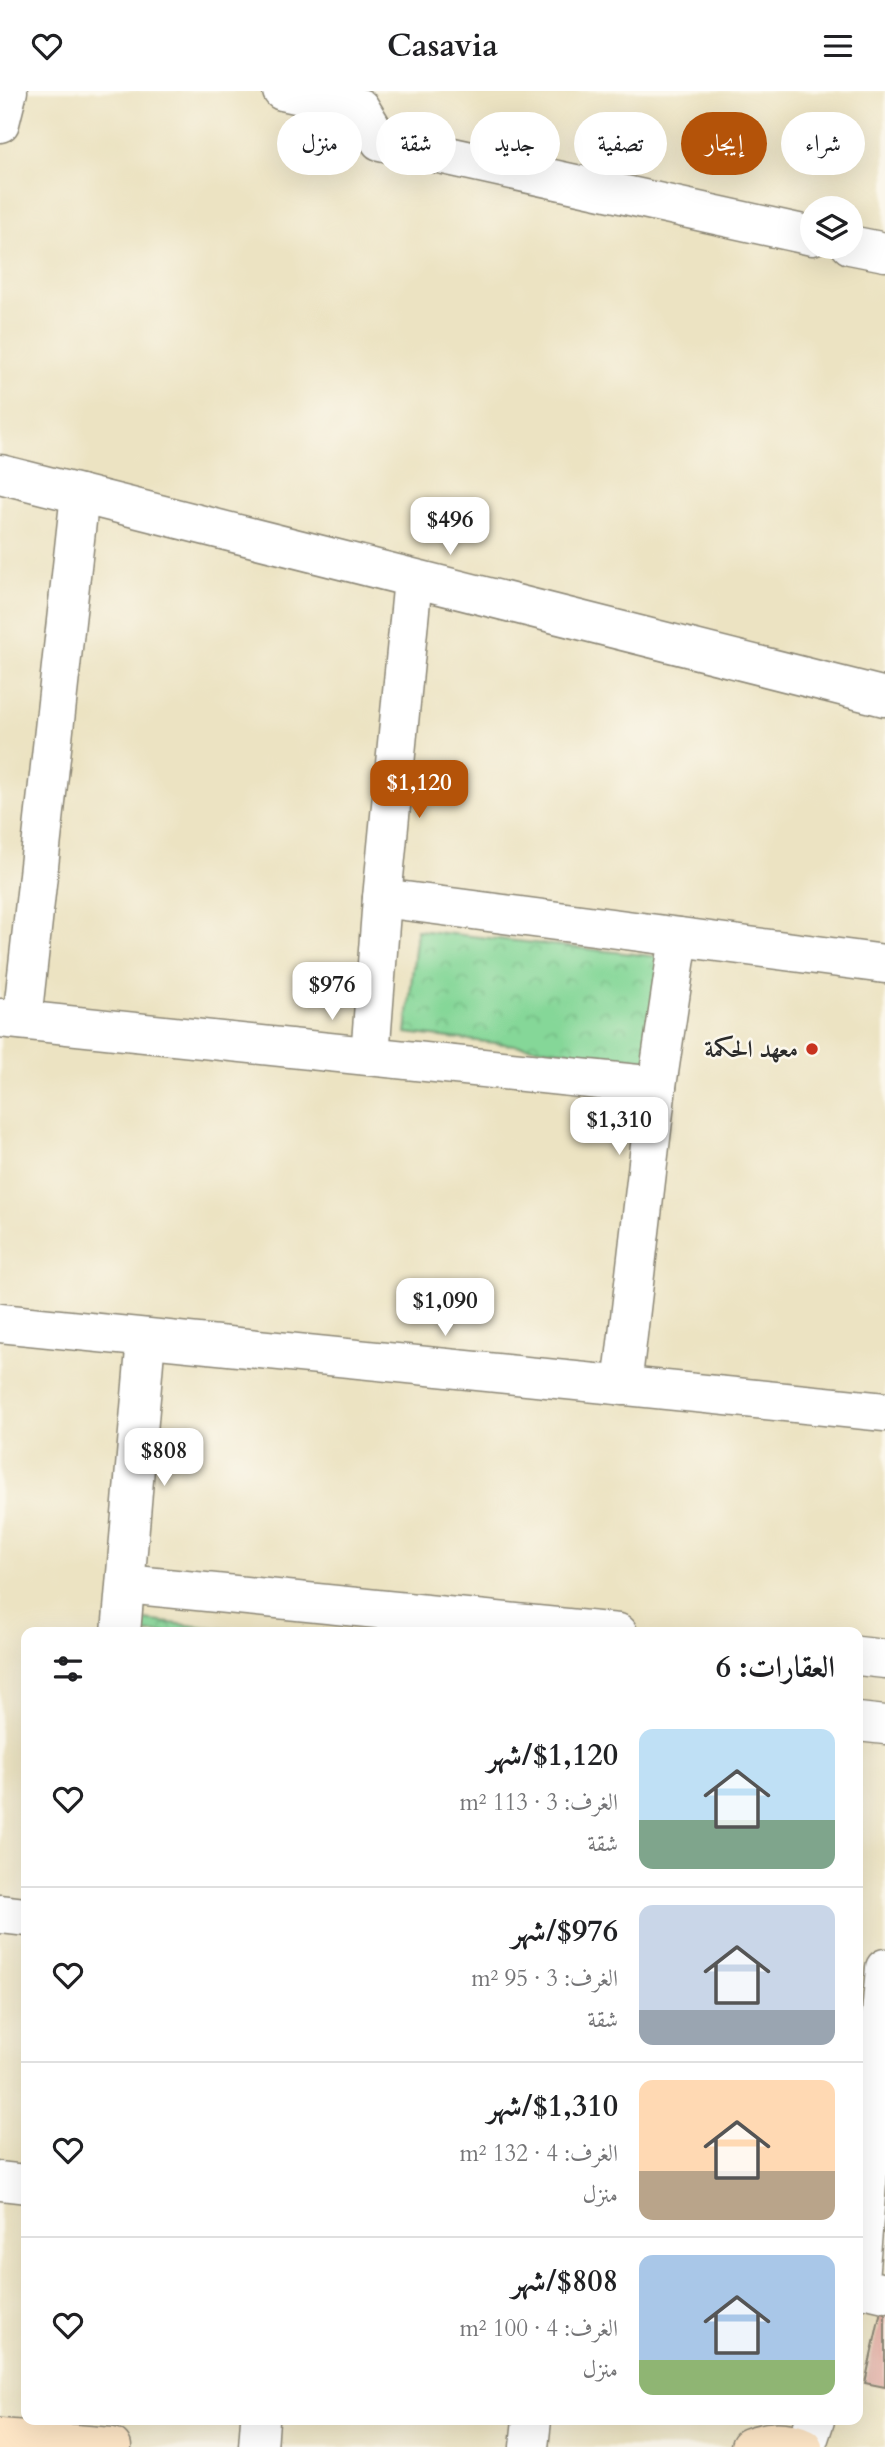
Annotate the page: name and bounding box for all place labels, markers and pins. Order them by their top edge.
pin: $496 [409,497,491,557]
pin: $1,120 [362,761,476,820]
pin: $976 [291,963,373,1022]
place label: معهد الحكمة [705,1033,798,1066]
marker: معهد الحكمة [804,1041,820,1057]
pin: $1,310 [562,1097,676,1157]
pin: $1,090 [388,1279,502,1338]
pin: $808 [123,1429,205,1488]

